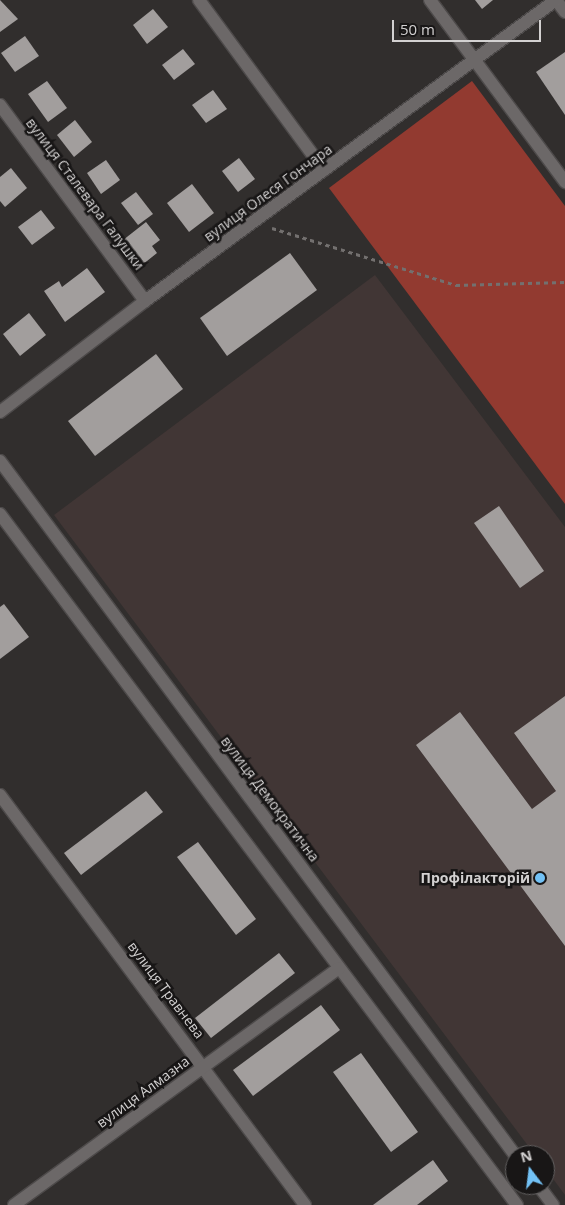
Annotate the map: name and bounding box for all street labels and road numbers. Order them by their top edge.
street label: вулиця Сталевара Галушки [22,115,148,273]
street label: вулиця Олеся Гончара [201,141,335,245]
street label: вулиця Демократична [217,733,323,865]
street label: вулиця Травнева [124,938,208,1042]
street label: вулиця Алмазна [93,1053,193,1131]

